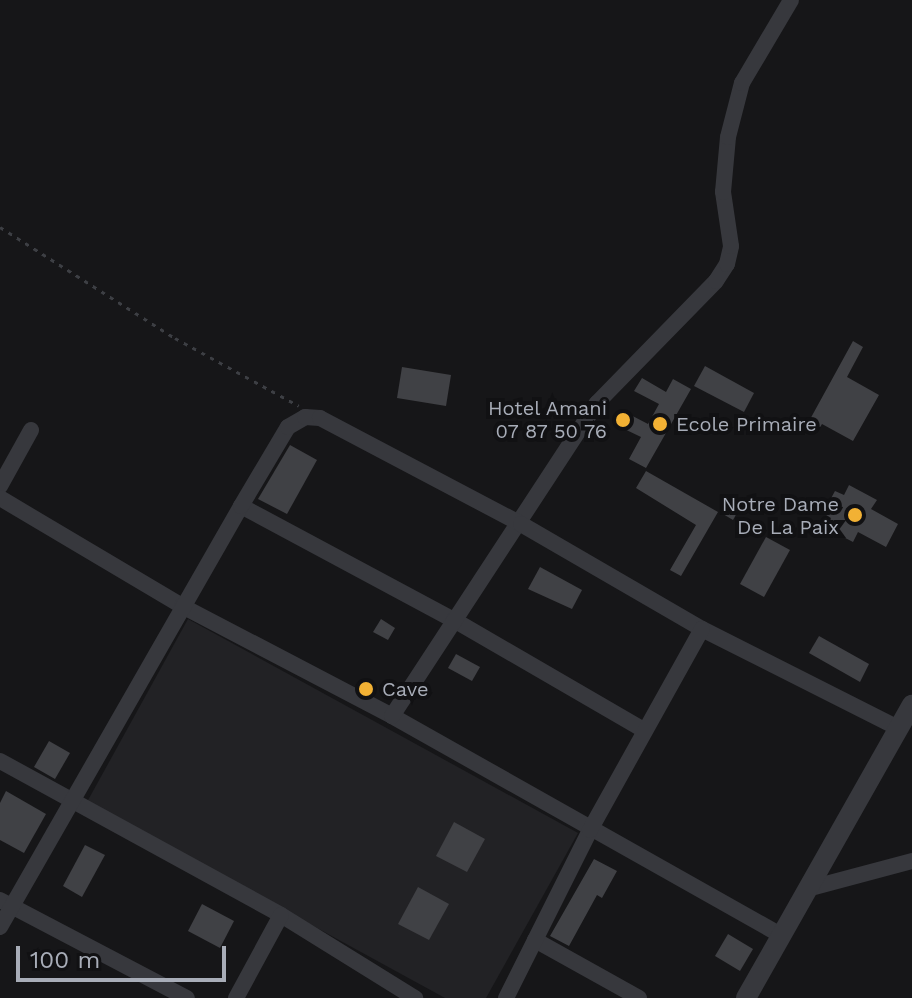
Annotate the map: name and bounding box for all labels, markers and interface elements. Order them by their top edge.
place label: Hotel Amani 07 87 50 76 [487,396,607,443]
marker: Hotel Amani 07 87 50 76 [614,411,632,429]
place label: Ecole Primaire [676,412,817,436]
marker: Ecole Primaire [651,415,669,433]
place label: Notre Dame De La Paix [722,492,839,539]
marker: Notre Dame De La Paix [846,506,864,524]
place label: Cave [382,677,429,701]
marker: Cave [357,680,375,698]
scale bar [20,930,230,980]
text: 100 m [30,946,100,974]

